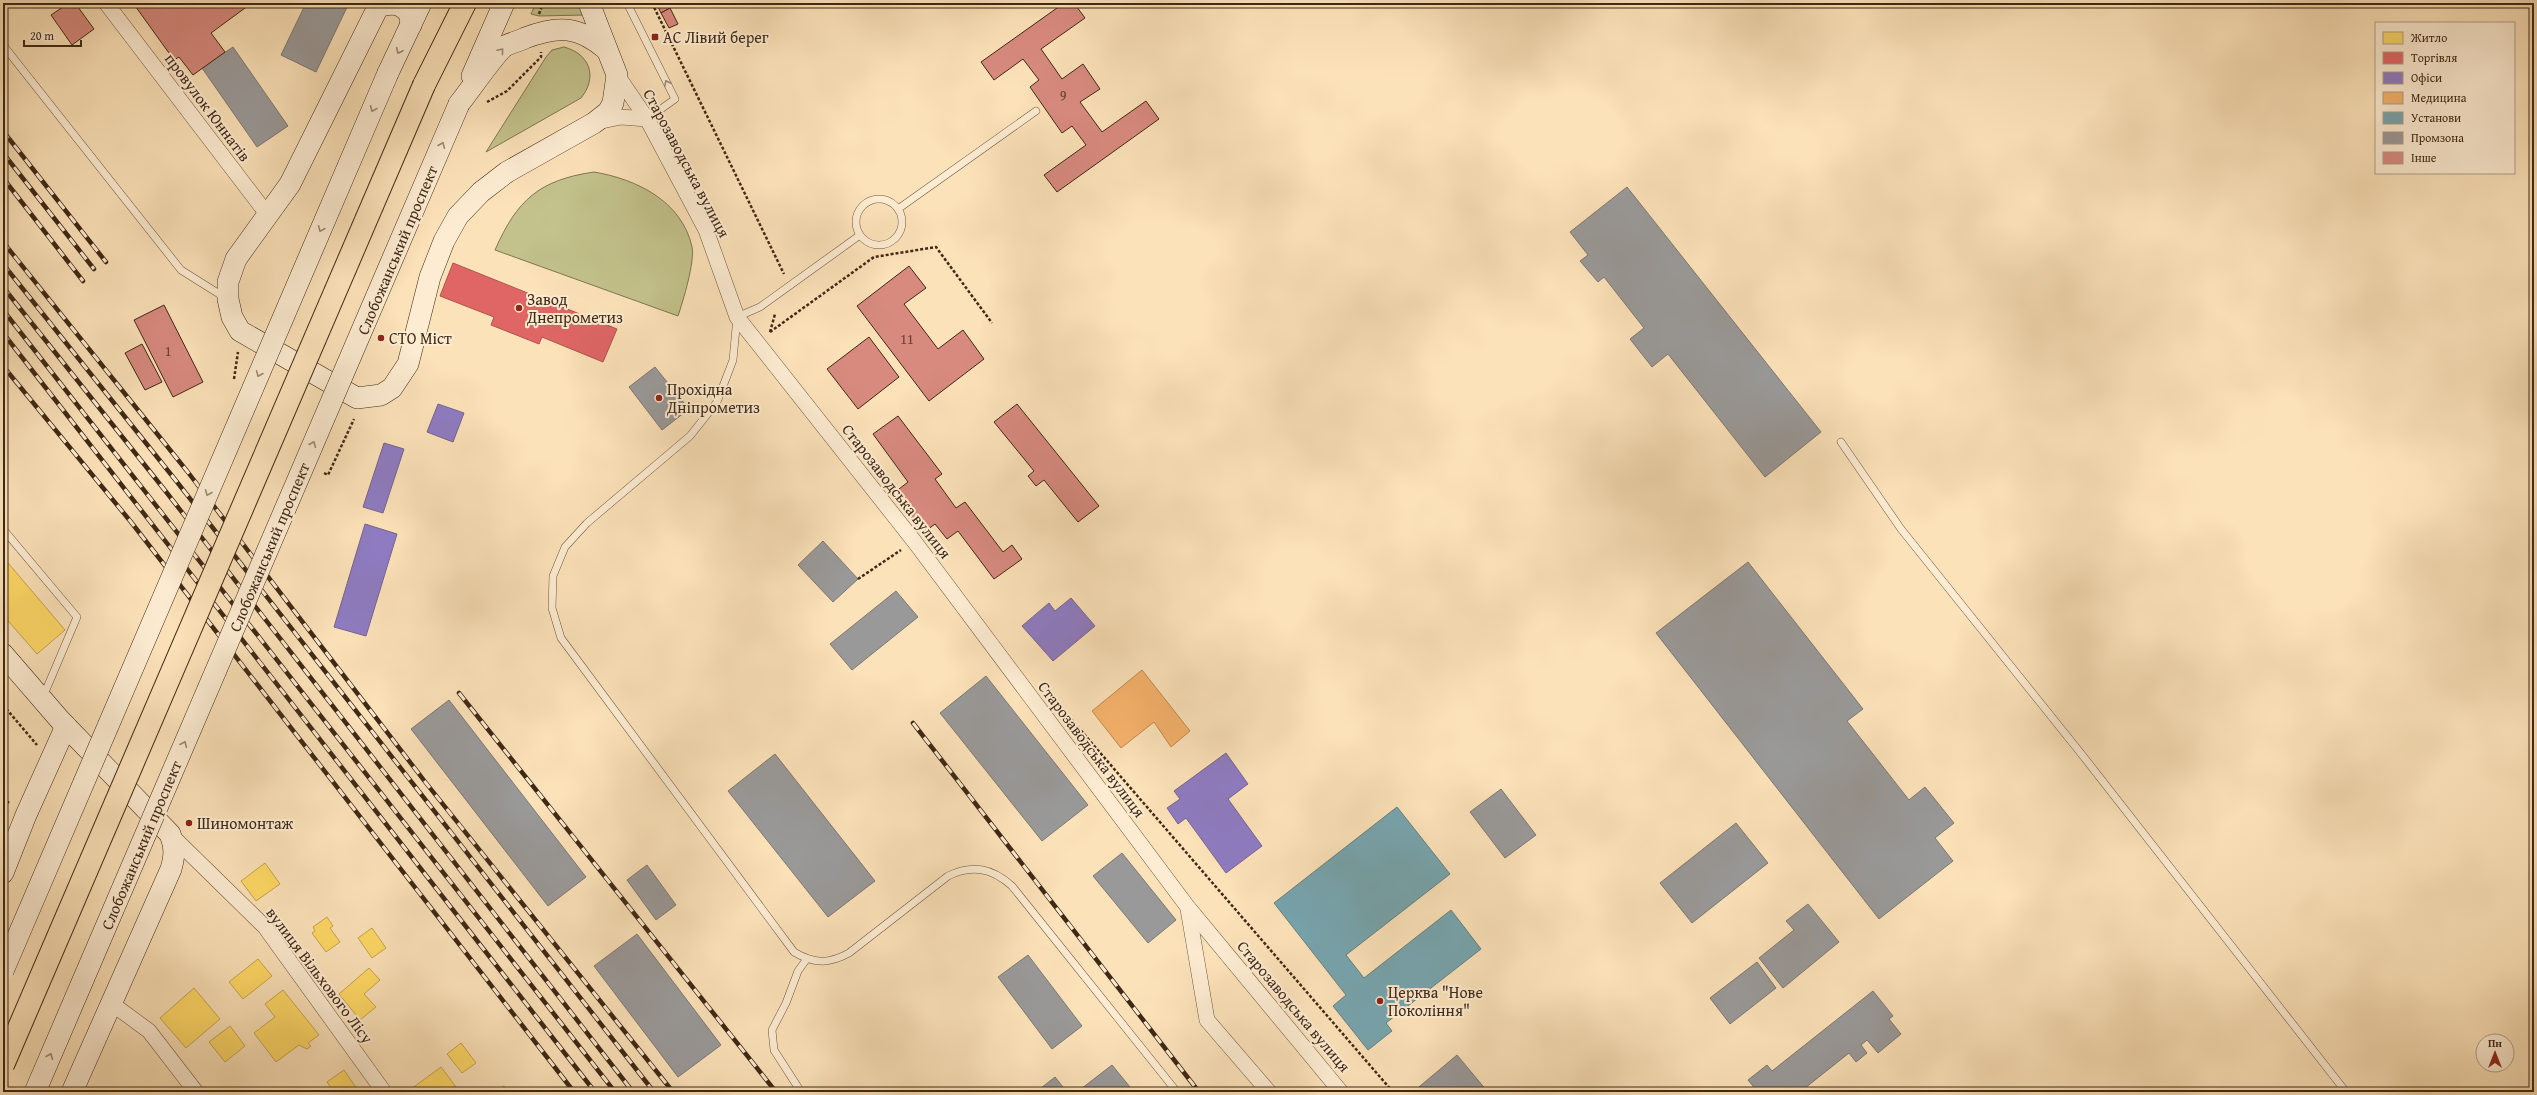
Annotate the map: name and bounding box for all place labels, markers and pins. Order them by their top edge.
place label: АС Лівий берег [663,25,769,49]
marker: АС Лівий берег [650,32,660,42]
place label: Завод Днепрометиз [526,287,623,329]
marker: Завод Днепрометиз [514,303,524,313]
place label: СТО Міст [389,326,452,350]
marker: СТО Міст [376,333,386,343]
place label: Прохідна Дніпрометиз [666,377,760,419]
marker: Прохідна Дніпрометиз [654,393,664,403]
place label: Шиномонтаж [197,811,294,835]
marker: Шиномонтаж [184,818,194,828]
place label: Церква "Нове Покоління" [1388,980,1483,1022]
marker: Церква "Нове Покоління" [1375,996,1385,1006]

